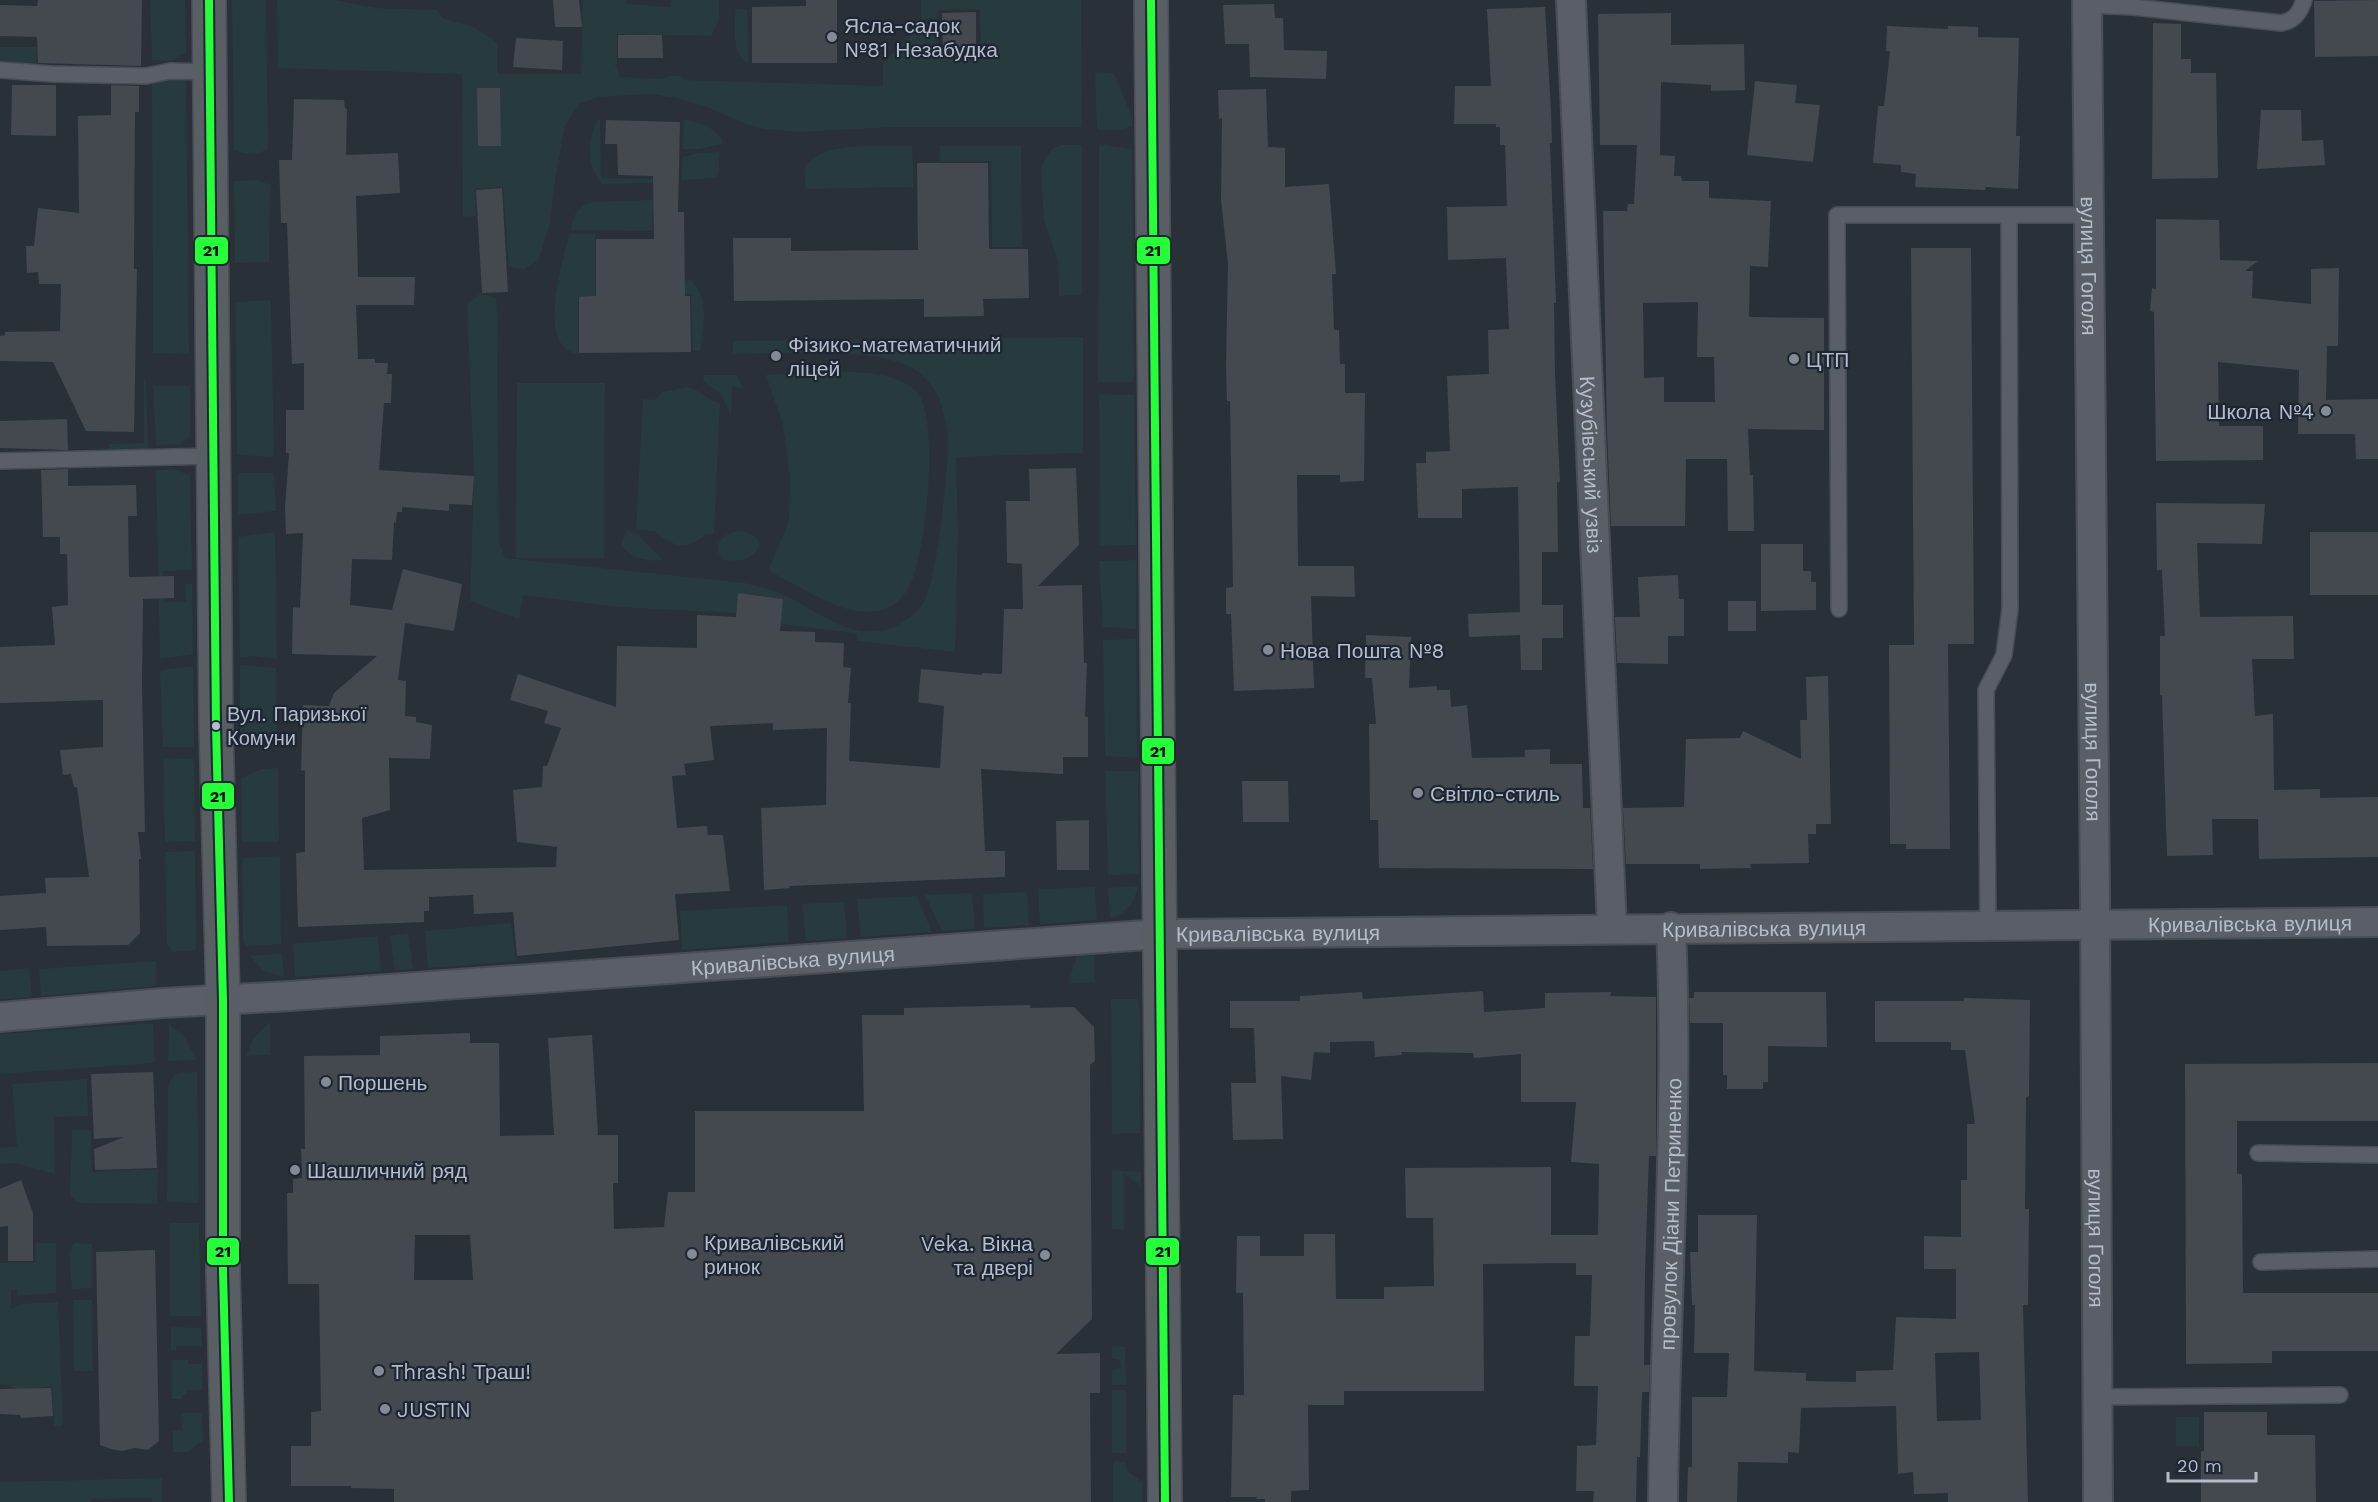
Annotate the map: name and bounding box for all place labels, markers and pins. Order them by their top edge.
place label: Ясла-садок №81 Незабудка [844,13,998,62]
marker: Ясла-садок №81 Незабудка [825,30,839,44]
place label: Фізико-математичний ліцей [788,332,1002,381]
place label: ЦТП [1806,347,1849,372]
marker: Фізико-математичний ліцей [769,349,783,363]
marker: ЦТП [1787,352,1801,366]
place label: Школа №4 [2207,399,2314,424]
marker: Школа №4 [2319,404,2333,418]
place label: Нова Пошта №8 [1280,638,1444,663]
marker: Нова Пошта №8 [1261,643,1275,657]
place label: Вул. Паризької Комуни [227,702,367,750]
marker: Вул. Паризької Комуни [210,720,222,732]
place label: Світло-стиль [1430,781,1560,806]
marker: Світло-стиль [1411,786,1425,800]
place label: Поршень [338,1070,428,1095]
marker: Поршень [319,1075,333,1089]
place label: Шашличний ряд [307,1158,467,1183]
marker: Шашличний ряд [288,1163,302,1177]
place label: Кривалівський ринок [704,1230,844,1279]
place label: Veka. Вікна та двері [921,1231,1033,1280]
marker: Кривалівський ринок [685,1247,699,1261]
marker: Veka. Вікна та двері [1038,1248,1052,1262]
place label: Thrash! Траш! [391,1359,531,1384]
marker: Thrash! Траш! [372,1364,386,1378]
place label: JUSTIN [397,1397,471,1422]
marker: JUSTIN [378,1402,392,1416]

